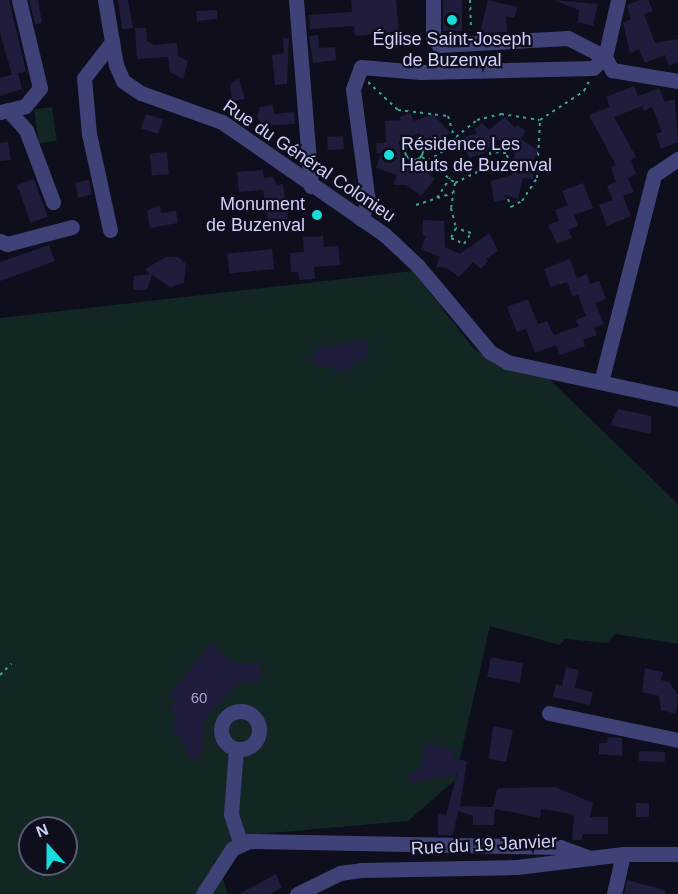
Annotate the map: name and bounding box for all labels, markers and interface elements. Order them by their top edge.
marker: Église Saint-Joseph de Buzenval [445,13,459,27]
place label: Église Saint-Joseph de Buzenval [372,29,532,72]
street label: Rue du Général Colonieu [219,95,399,227]
place label: Résidence Les Hauts de Buzenval [401,134,552,176]
marker: Résidence Les Hauts de Buzenval [382,148,396,162]
place label: Monument de Buzenval [206,194,305,236]
marker: Monument de Buzenval [310,208,324,222]
house number: 60 [191,689,207,707]
north arrow [18,816,78,876]
text: N [34,821,51,841]
street label: Rue du 19 Janvier [410,830,558,860]

